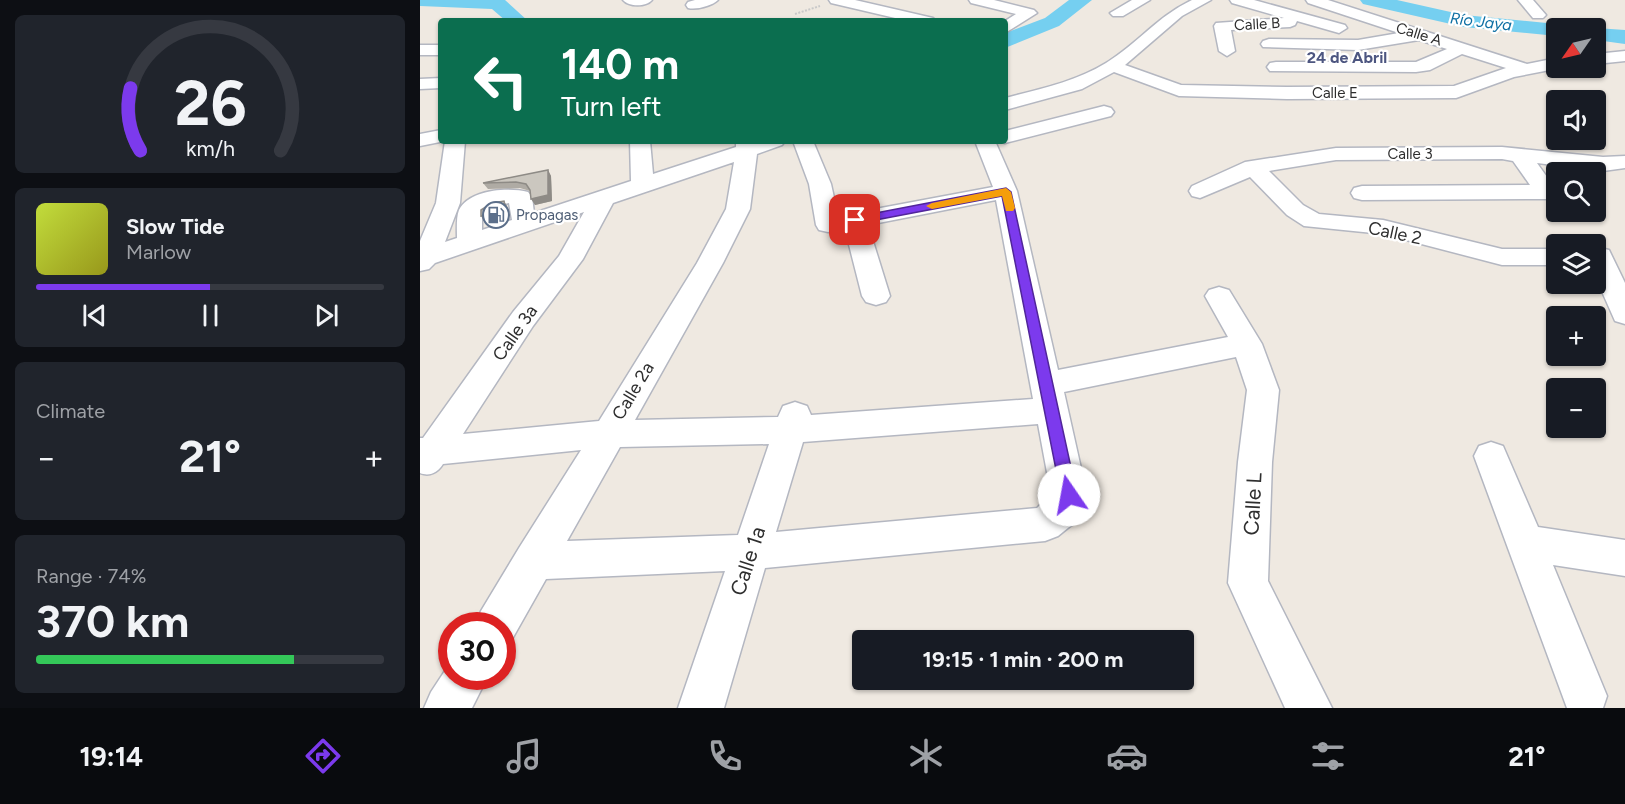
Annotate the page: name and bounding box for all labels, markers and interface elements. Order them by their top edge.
water label: Río Jaya [1449,8,1513,35]
street label: Calle B [1233,14,1281,34]
north arrow [1546,18,1606,78]
map controls [1546,18,1606,438]
street label: Calle A [1394,19,1444,49]
text: 140 m [561,39,679,90]
icon: left [462,42,540,120]
district label: 24 de Abril [1307,48,1387,67]
text: 26 [174,66,246,141]
street label: Calle E [1312,84,1358,102]
text: Turn left [561,90,661,123]
button: sound [1546,90,1606,150]
text: km/h [186,137,234,162]
street label: Calle 3 [1387,145,1433,163]
button: search [1546,162,1606,222]
pin [829,194,880,245]
fuel station icon: Propagas [481,200,511,230]
icon: arrive [838,203,871,236]
place label: Propagas [516,206,578,224]
text: Slow Tide [126,213,225,240]
street label: Calle 2 [1366,217,1424,249]
button: layers [1546,234,1606,294]
text: Marlow [126,240,191,264]
icon: previous [78,299,111,332]
icon: pause [194,299,227,332]
icon: next [310,299,343,332]
street label: Calle 3a [488,301,542,365]
button: + [1546,306,1606,366]
street label: Calle 2a [607,358,659,424]
button: − [1546,378,1606,438]
text: Climate [36,399,105,423]
text: 21° [179,429,241,483]
text: − [36,438,57,477]
text: + [363,438,384,477]
position arrow [1037,463,1101,527]
street label: Calle L [1238,472,1267,536]
street label: Calle 1a [725,523,770,599]
text: Range · 74% [36,564,146,588]
text: 370 km [36,594,189,648]
speed limit sign: 30 [438,612,516,690]
text: 19:15 · 1 min · 200 m [923,646,1123,673]
icon: directions [302,735,344,777]
icon: music [503,735,545,777]
icon: phone [704,735,746,777]
icon: climate [905,735,947,777]
icon: car [1106,735,1148,777]
icon: filters [1307,735,1349,777]
text: 19:14 [80,740,143,773]
text: 21° [1508,740,1545,773]

